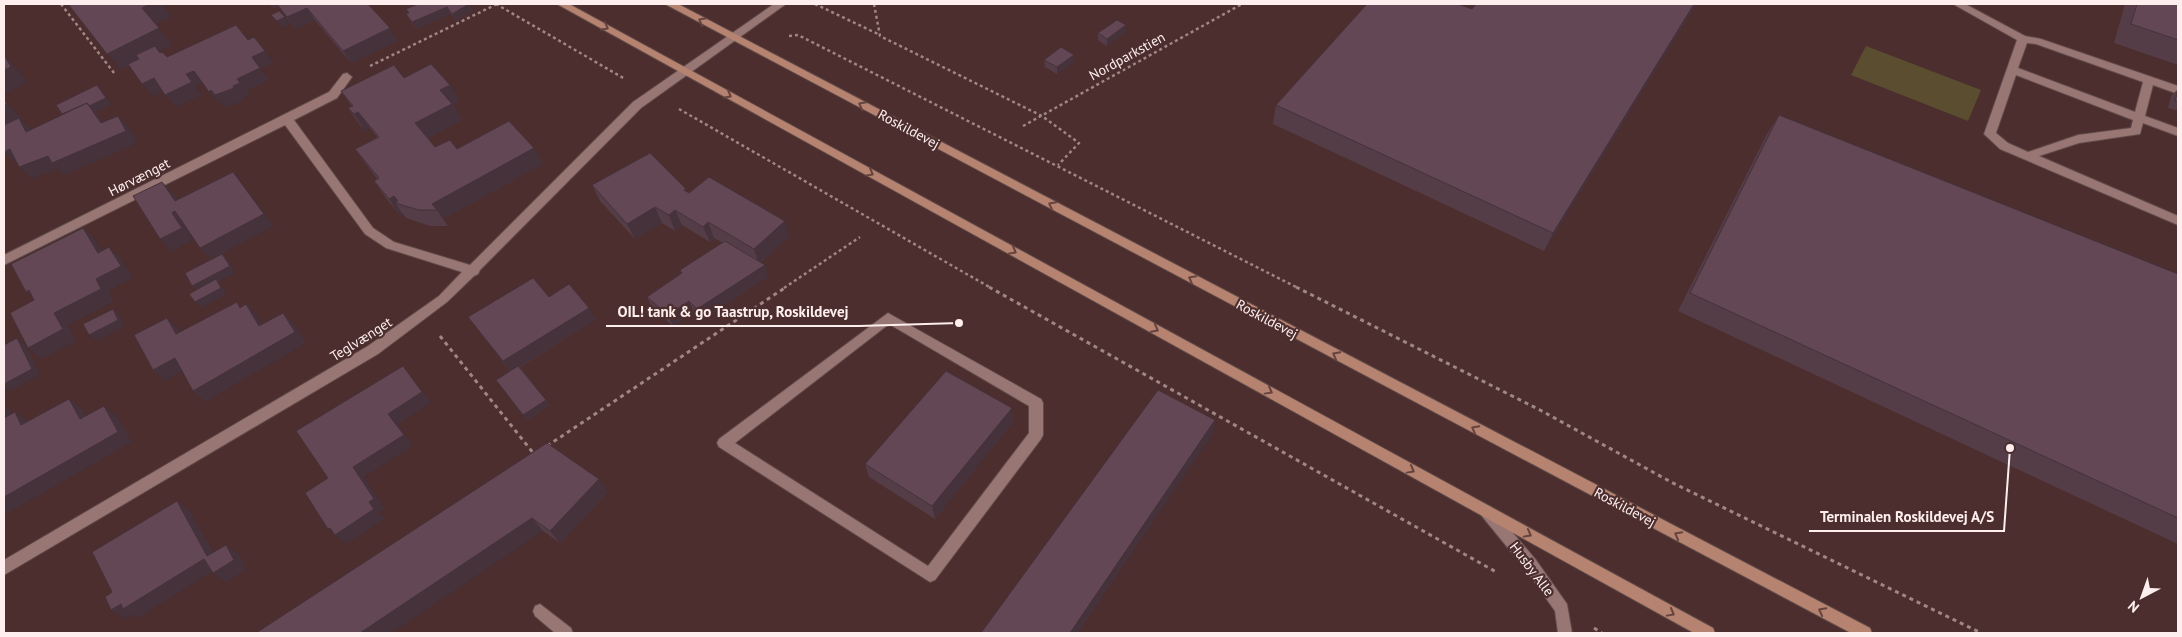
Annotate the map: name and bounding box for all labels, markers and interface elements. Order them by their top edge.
one-way arrow [698,17,707,27]
one-way arrow [600,21,609,31]
street label: Nordparkstien [1086,28,1168,84]
one-way arrow [723,88,732,98]
one-way arrow [858,101,867,111]
street label: Roskildevej [875,105,943,153]
street label: Hørvænget [105,154,173,200]
one-way arrow [865,167,874,177]
one-way arrow [1048,201,1057,211]
one-way arrow [1007,245,1016,255]
one-way arrow [1188,275,1197,285]
street label: Roskildevej [1233,295,1301,343]
callout: OIL! tank & go Taastrup, Roskildevej [606,296,859,326]
text: OIL! tank & go Taastrup, Roskildevej [617,302,849,321]
street label: Teglvænget [327,313,395,365]
one-way arrow [1150,323,1159,333]
one-way arrow [1332,351,1341,361]
one-way arrow [1264,385,1273,395]
one-way arrow [1472,425,1481,435]
one-way arrow [1406,463,1415,473]
street label: Roskildevej [1591,483,1659,531]
callout: Terminalen Roskildevej A/S [1809,501,2004,531]
text: Terminalen Roskildevej A/S [1820,507,1994,526]
one-way arrow [1523,528,1532,538]
one-way arrow [1674,531,1683,541]
street label: Husby Alle [1506,538,1558,600]
north arrow [2117,572,2167,622]
text: N [2124,597,2143,617]
one-way arrow [1666,607,1675,617]
one-way arrow [1818,607,1827,617]

